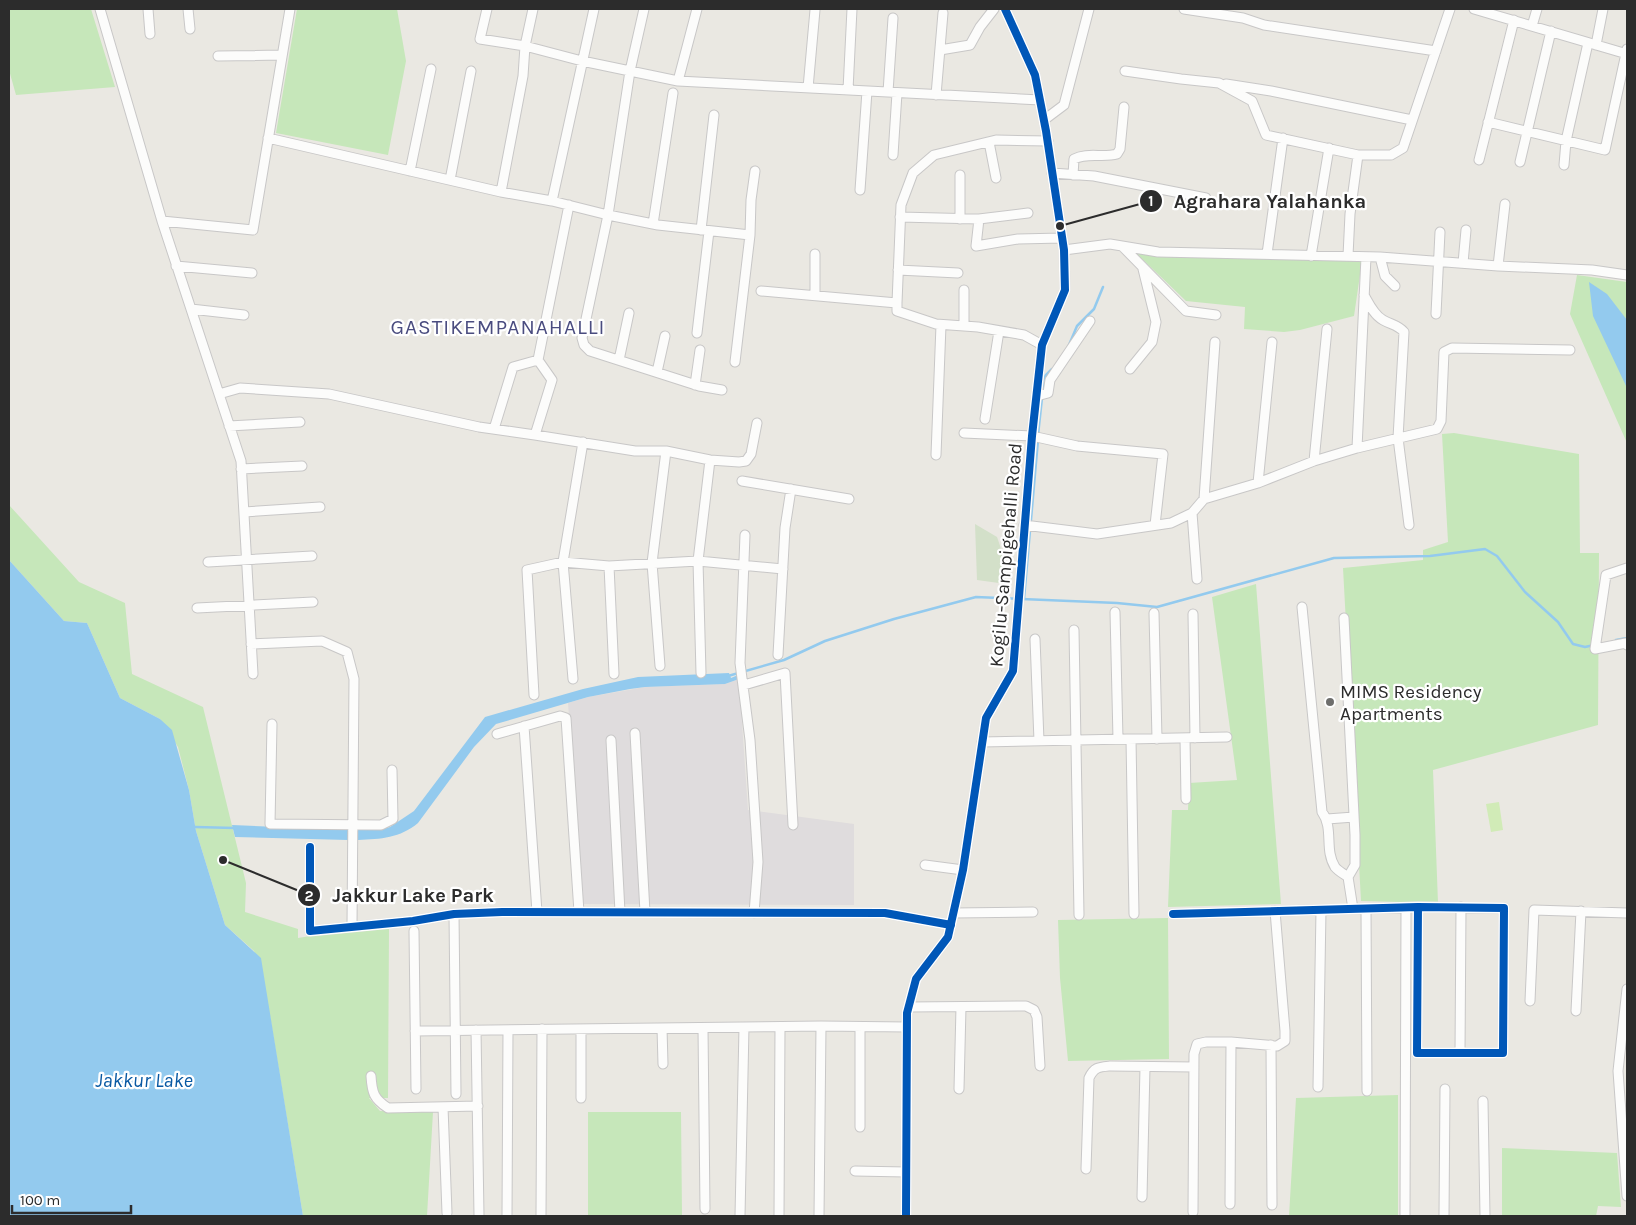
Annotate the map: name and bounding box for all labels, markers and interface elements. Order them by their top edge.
callout: Agrahara Yalahanka [1138,183,1376,218]
text: Agrahara Yalahanka [1174,190,1366,213]
text: 1 [1148,192,1154,210]
district label: GASTIKEMPANAHALLI [391,315,605,339]
street label: Kogilu-Sampigehalli Road [985,442,1027,668]
place label: MIMS Residency Apartments [1340,681,1482,725]
marker: MIMS Residency Apartments [1324,696,1336,708]
callout: Jakkur Lake Park [297,878,504,913]
text: Jakkur Lake Park [332,884,494,907]
text: 2 [304,887,314,905]
water label: Jakkur Lake [95,1069,193,1092]
scale bar [12,1182,131,1214]
text: 100 m [20,1191,60,1209]

